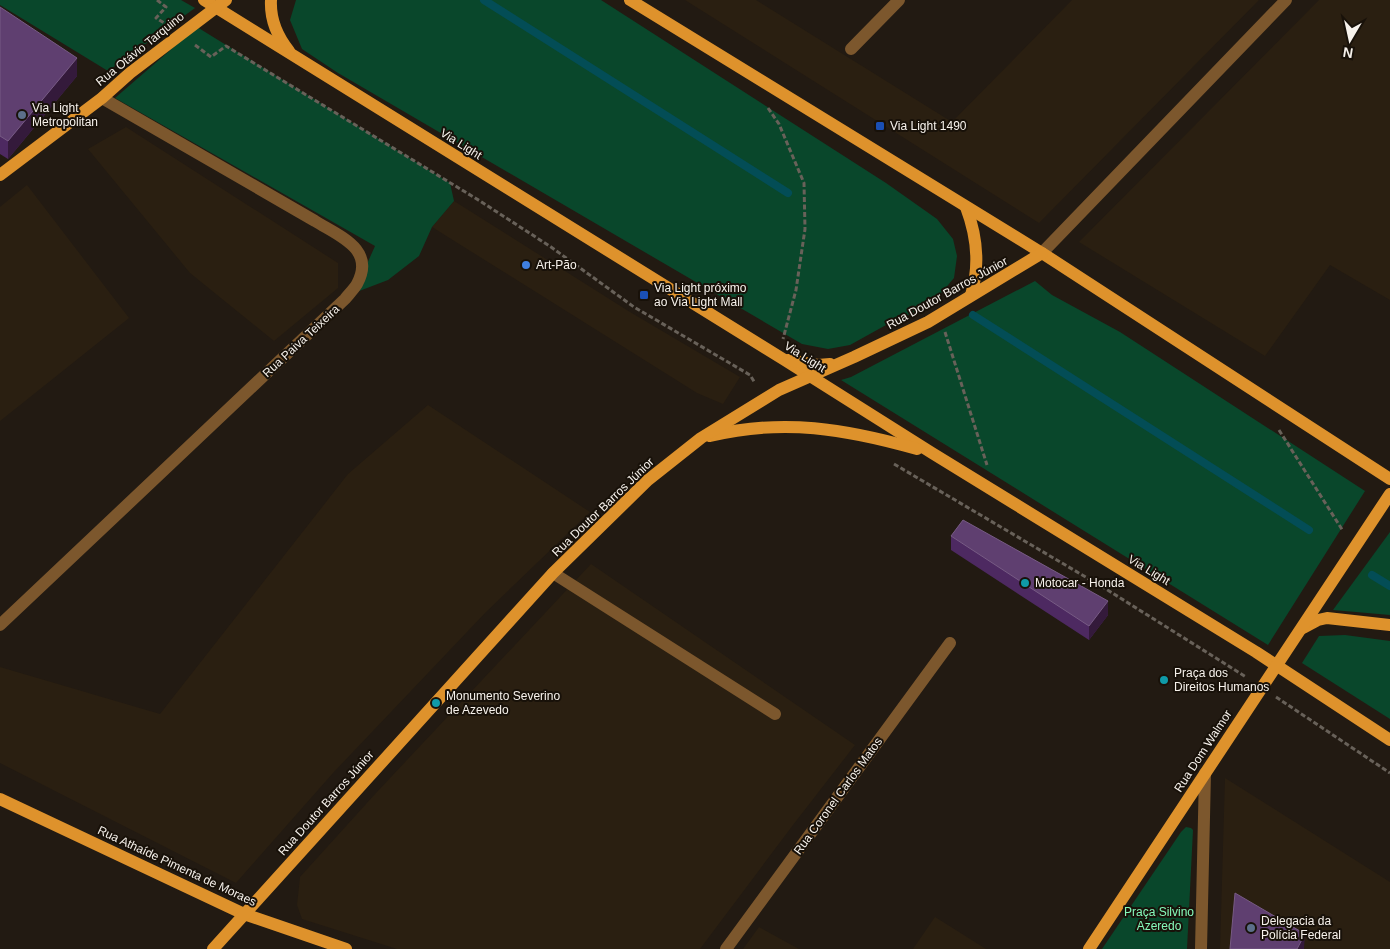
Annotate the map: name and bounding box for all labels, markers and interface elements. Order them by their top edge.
street label: Rua Otávio Tarquino [93,9,187,89]
north arrow [1325,15,1375,65]
text: N [1342,44,1354,62]
place label: Via Light Metropolitan [32,101,98,129]
marker: Via Light Metropolitan [16,109,28,121]
place label: Via Light 1490 [890,119,967,133]
marker: Via Light 1490 [874,120,886,132]
street label: Via Light [438,126,485,163]
street label: Rua Doutor Barros Júnior [884,254,1010,332]
place label: Art-Pão [536,258,577,272]
marker: Art-Pão [520,259,532,271]
place label: Via Light próximo ao Via Light Mall [654,281,747,309]
marker: Via Light próximo ao Via Light Mall [638,289,650,301]
street label: Rua Paiva Teixeira [260,302,343,380]
street label: Via Light [782,339,829,376]
street label: Rua Doutor Barros Júnior [549,455,657,559]
street label: Via Light [1125,552,1173,588]
place label: Motocar - Honda [1035,576,1125,590]
marker: Motocar - Honda [1019,577,1031,589]
place label: Praça dos Direitos Humanos [1174,666,1269,694]
marker: Praça dos Direitos Humanos [1158,674,1170,686]
place label: Monumento Severino de Azevedo [446,689,560,717]
marker: Monumento Severino de Azevedo [430,697,442,709]
street label: Rua Dom Walmor [1171,707,1235,795]
street label: Rua Coronel Carlos Matos [791,735,885,857]
street label: Rua Doutor Barros Júnior [275,748,377,858]
street label: Rua Athaíde Pimenta de Moraes [95,823,259,909]
park label: Praça Silvino Azeredo [1124,905,1194,933]
place label: Delegacia da Polícia Federal [1261,914,1341,942]
marker: Delegacia da Polícia Federal [1245,922,1257,934]

